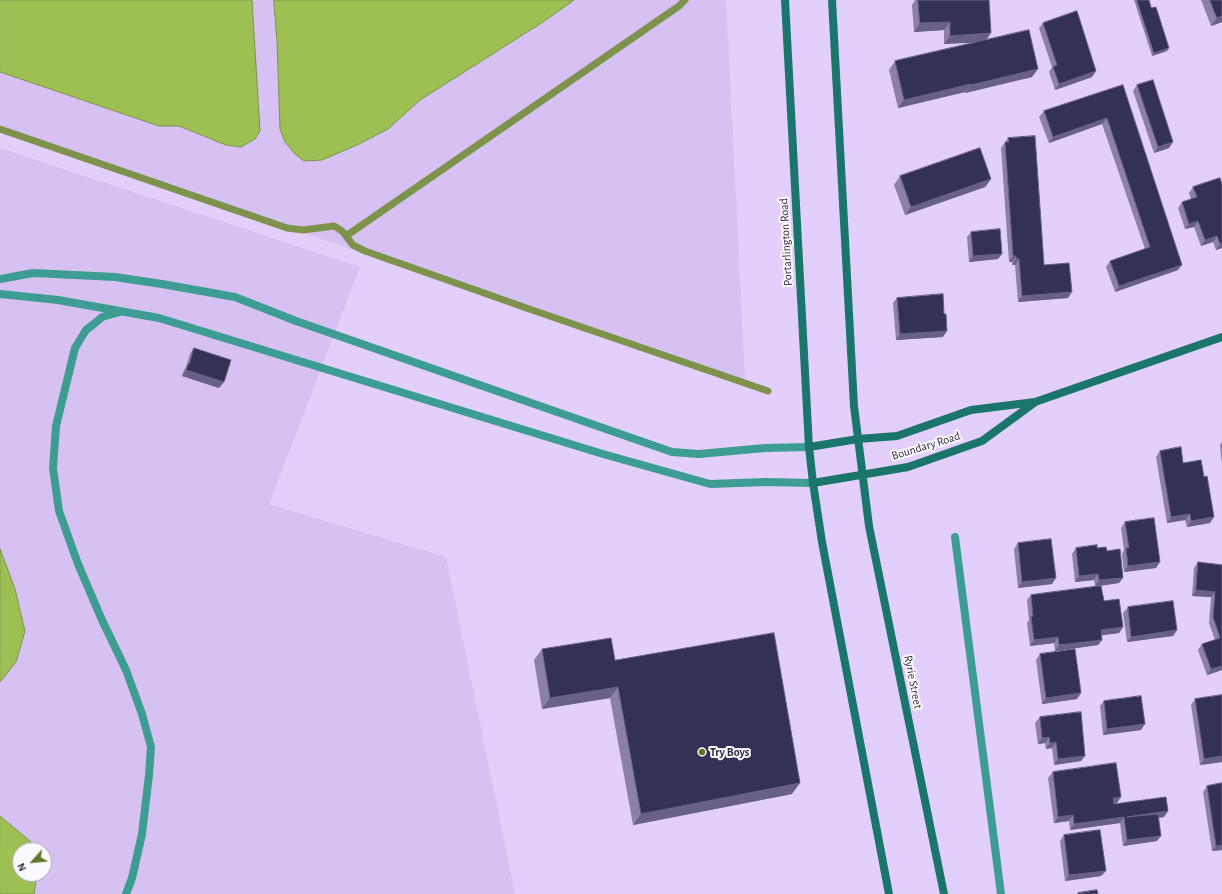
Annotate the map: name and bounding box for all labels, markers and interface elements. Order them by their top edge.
street label: Portarlington Road [777,198,795,286]
street label: Boundary Road [890,429,962,463]
street label: Ryrie Street [901,654,925,710]
place label: Try Boys [710,745,749,759]
marker: Try Boys [697,747,707,757]
north arrow [12,842,52,882]
text: N [15,861,28,873]

